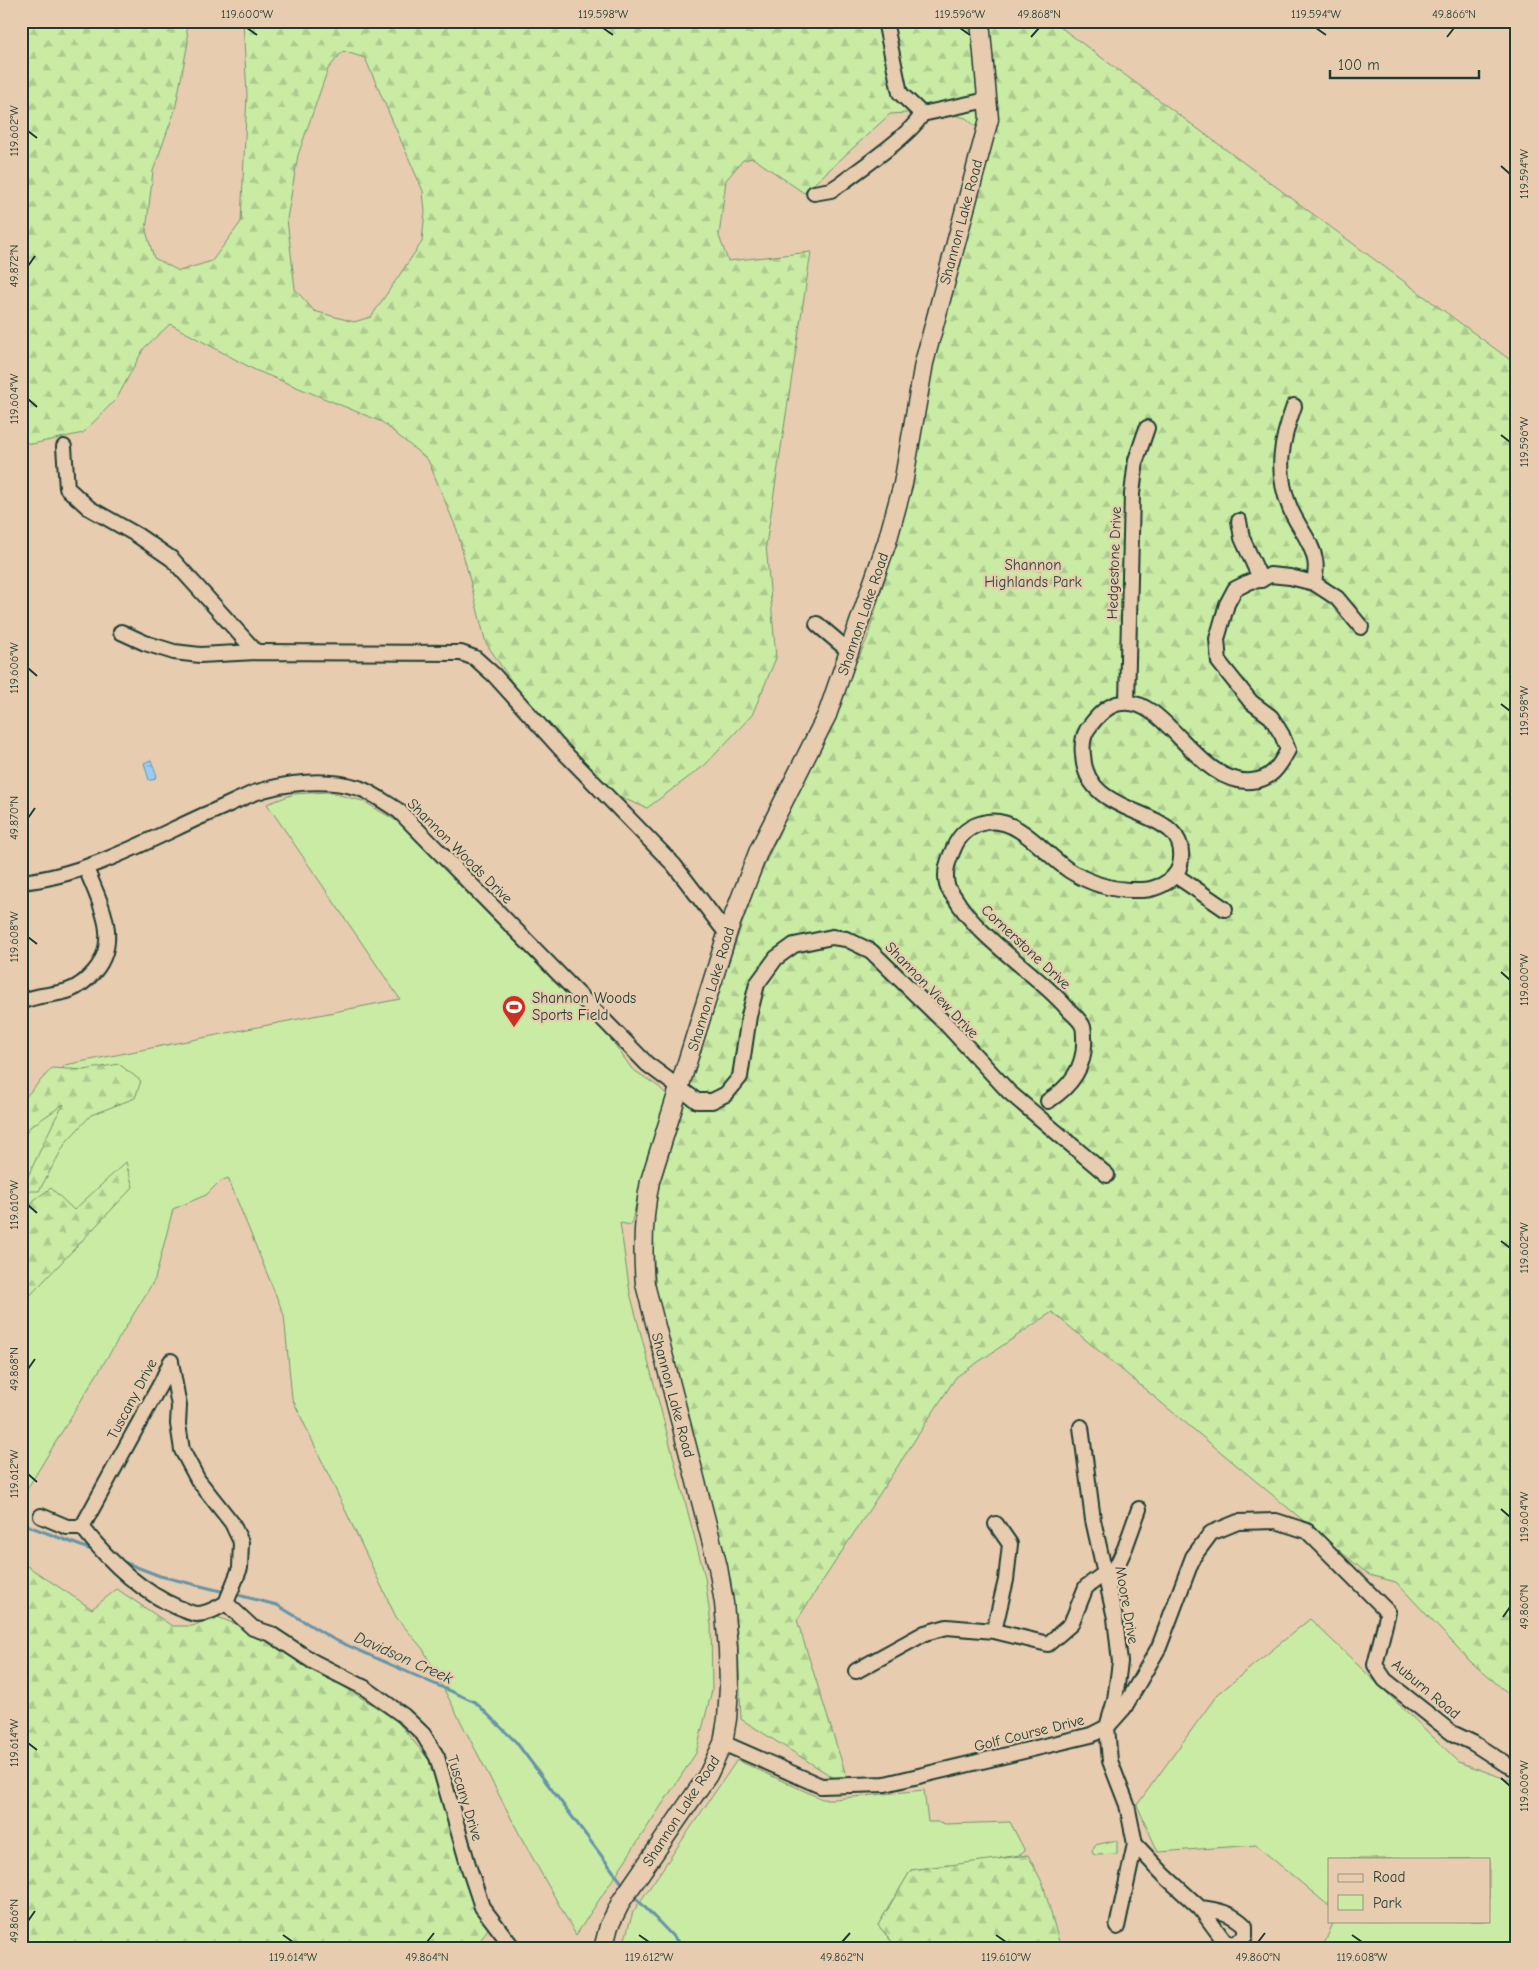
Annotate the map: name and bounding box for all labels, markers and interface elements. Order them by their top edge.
text: 119.600°W [221,7,274,21]
text: 119.598°W [578,7,629,21]
text: 119.596°W [935,7,986,21]
text: 49.868°N [1017,7,1061,21]
text: 119.594°W [1291,7,1341,21]
text: 49.866°N [1432,7,1476,21]
scale bar [1330,48,1479,80]
text: 100 m [1338,56,1380,74]
text: 119.602°W [7,105,21,157]
text: 119.594°W [1517,149,1531,199]
street label: Shannon Lake Road [936,157,986,287]
text: 49.872°N [7,244,21,288]
text: 119.604°W [7,373,21,424]
text: 119.596°W [1517,416,1531,467]
street label: Hedgestone Drive [1103,506,1125,620]
street label: Shannon Lake Road [834,550,892,678]
park label: Shannon Highlands Park [984,556,1082,591]
text: 119.606°W [7,642,21,694]
text: 119.598°W [1517,685,1531,736]
street label: Shannon Woods Drive [404,795,517,908]
text: 49.870°N [7,796,21,840]
street label: Cornerstone Drive [977,901,1075,993]
text: 119.608°W [7,911,21,963]
street label: Shannon Lake Road [684,925,738,1053]
street label: Shannon View Drive [881,938,983,1042]
text: 119.600°W [1517,953,1531,1006]
place label: Shannon Woods Sports Field [532,989,636,1024]
sports icon: Shannon Woods Sports Field [501,994,527,1028]
text: 119.610°W [7,1180,21,1230]
text: 119.602°W [1517,1222,1531,1274]
street label: Shannon Lake Road [648,1330,698,1460]
text: 49.868°N [7,1347,21,1391]
street label: Tuscany Drive [103,1355,161,1442]
text: 119.612°W [7,1449,21,1498]
text: 119.604°W [1517,1491,1531,1542]
street label: Moore Drive [1111,1565,1143,1646]
text: 49.860°N [1517,1585,1531,1629]
water label: Davidson Creek [352,1628,456,1688]
street label: Auburn Road [1388,1655,1464,1723]
street label: Golf Course Drive [972,1710,1086,1755]
text: 119.614°W [7,1718,21,1767]
street label: Shannon Lake Road [638,1752,724,1870]
street label: Tuscany Drive [443,1753,487,1844]
text: 119.606°W [1517,1760,1531,1812]
legend [1328,1858,1490,1922]
text: Road [1373,1868,1405,1886]
text: Park [1373,1894,1402,1912]
text: 49.866°N [7,1899,21,1943]
text: 119.614°W [269,1950,318,1964]
text: 49.864°N [405,1950,449,1964]
text: 119.612°W [625,1950,674,1964]
text: 49.862°N [820,1950,864,1964]
text: 119.610°W [981,1950,1031,1964]
text: 49.860°N [1236,1950,1280,1964]
text: 119.608°W [1336,1950,1388,1964]

